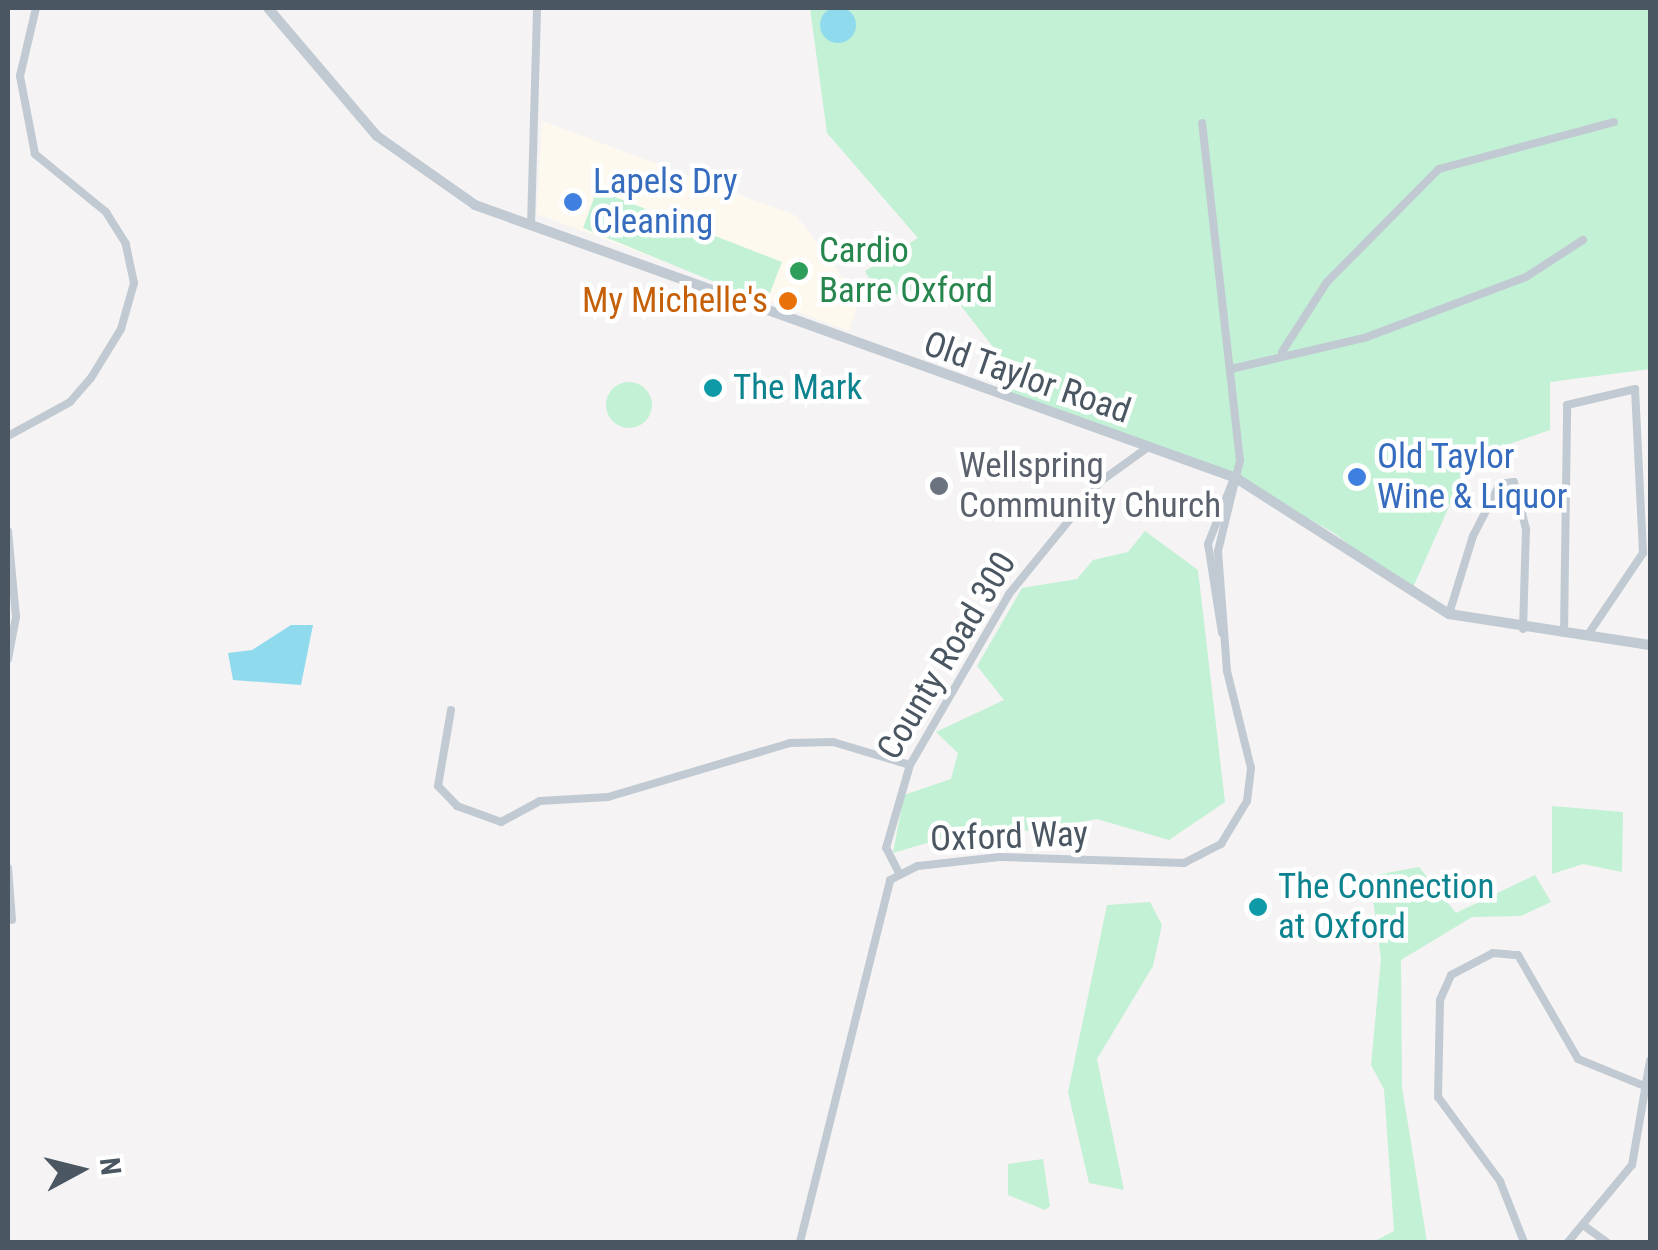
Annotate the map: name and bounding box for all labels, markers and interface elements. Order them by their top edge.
place label: Lapels Dry Cleaning [593,161,738,243]
marker: Lapels Dry Cleaning [562,191,584,213]
place label: Cardio Barre Oxford [819,230,993,312]
marker: Cardio Barre Oxford [788,260,810,282]
place label: My Michelle's [582,280,768,322]
marker: My Michelle's [777,290,799,312]
street label: Old Taylor Road [918,323,1136,433]
place label: The Mark [733,367,862,409]
marker: The Mark [702,377,724,399]
place label: Old Taylor Wine & Liquor [1377,436,1568,518]
place label: Wellspring Community Church [959,445,1221,527]
marker: Old Taylor Wine & Liquor [1346,466,1368,488]
marker: Wellspring Community Church [928,475,950,497]
street label: County Road 300 [869,545,1025,767]
street label: Oxford Way [929,813,1089,861]
place label: The Connection at Oxford [1278,866,1494,948]
marker: The Connection at Oxford [1247,896,1269,918]
north arrow [30,1120,130,1220]
text: N [93,1156,128,1177]

